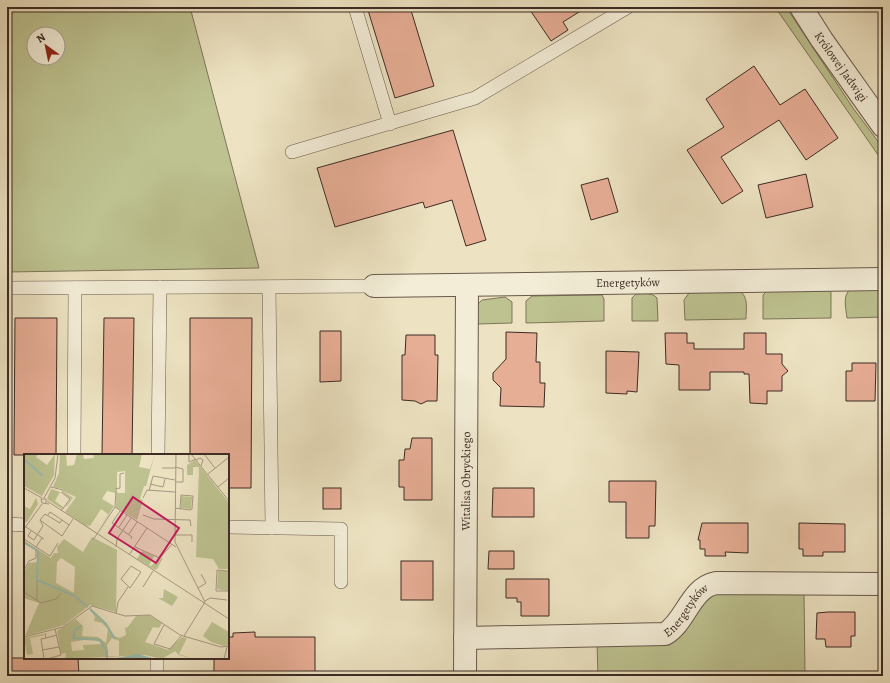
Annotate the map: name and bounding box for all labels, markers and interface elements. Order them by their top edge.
north arrow [26,26,66,66]
street label: Królowej Jadwigi [811,29,871,105]
text: N [33,30,48,47]
street label: Energetyków [596,274,661,291]
street label: Witalisa Obryckiego [458,431,474,531]
inset map [24,454,229,659]
street label: Energetyków [660,579,712,641]

